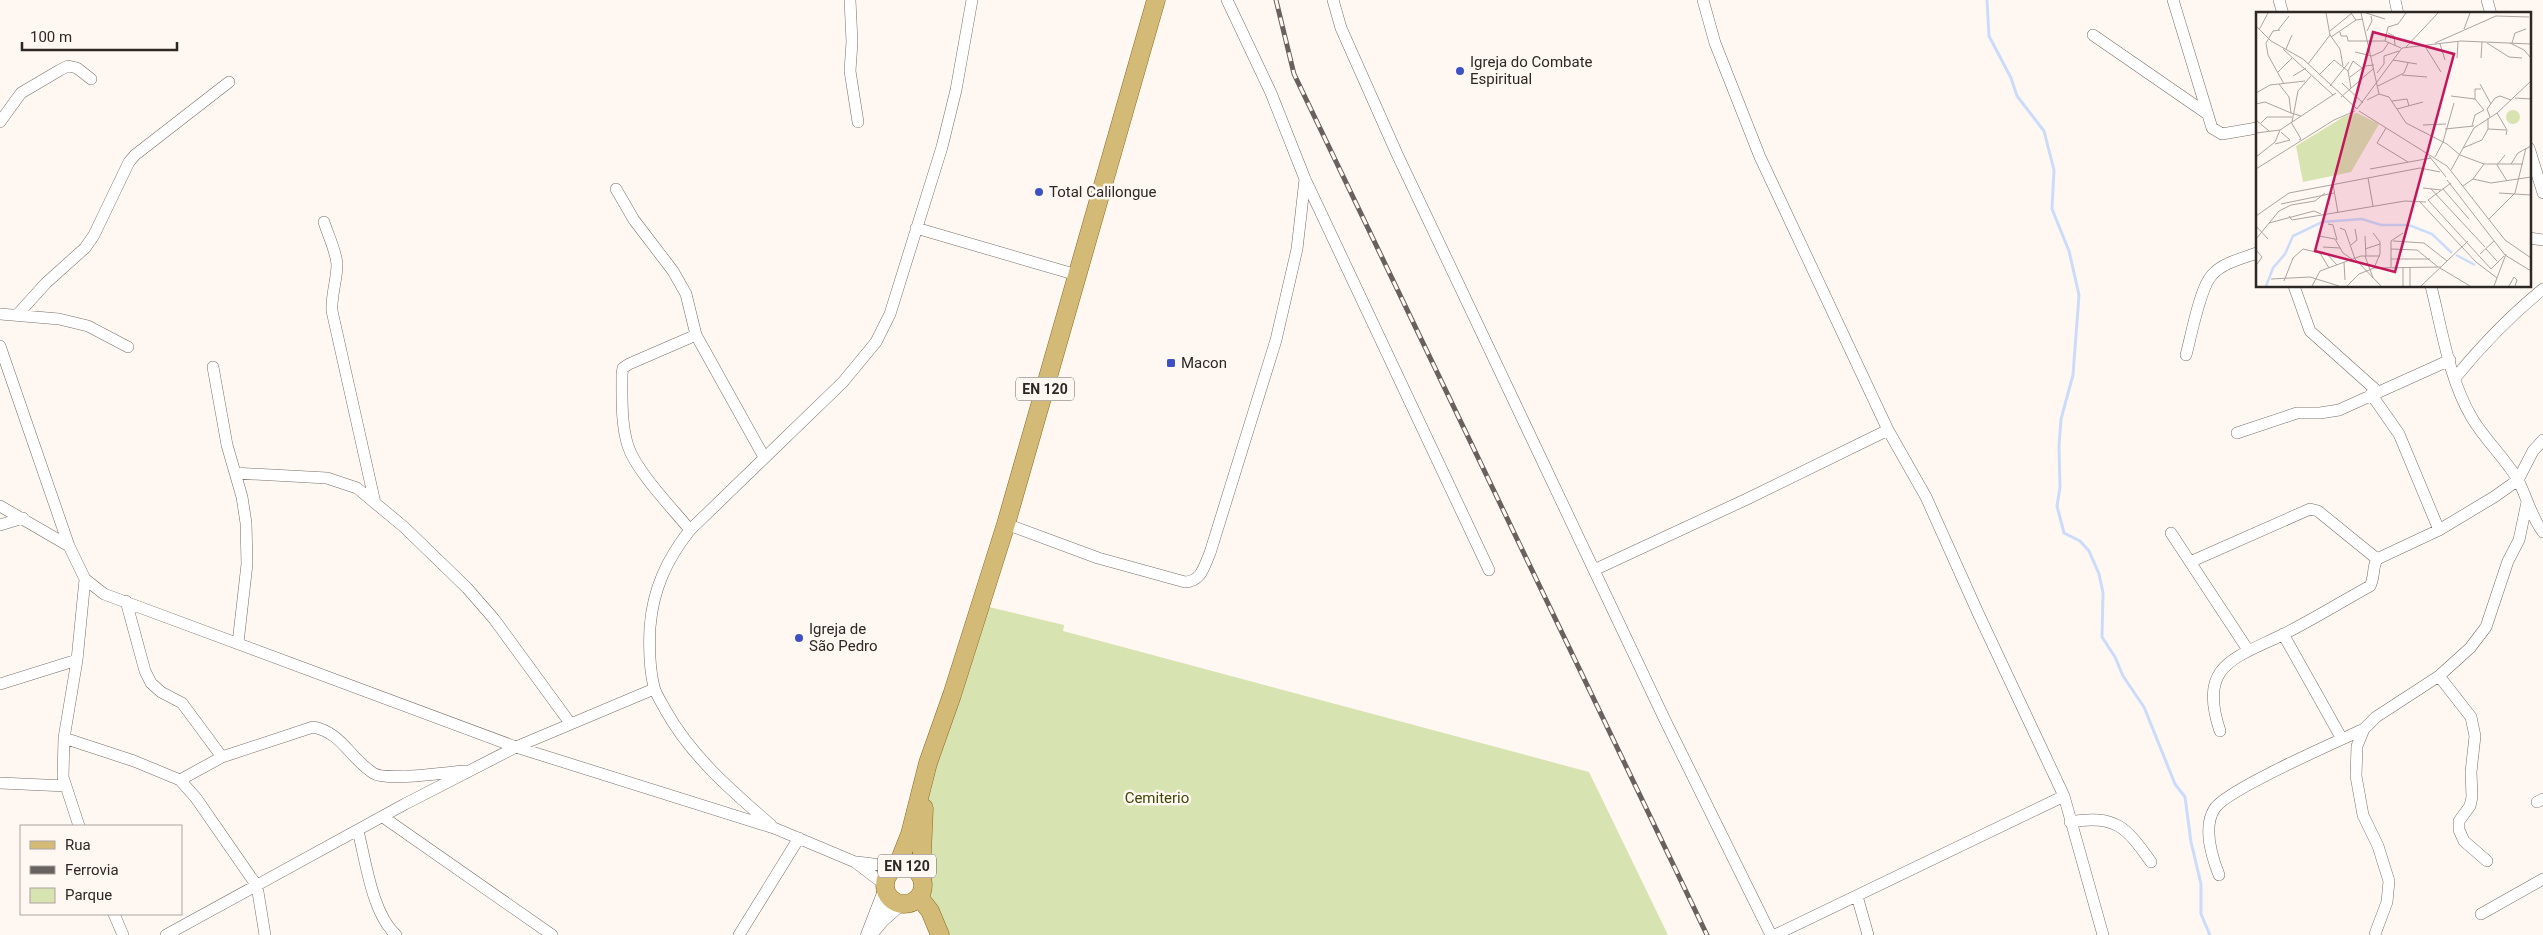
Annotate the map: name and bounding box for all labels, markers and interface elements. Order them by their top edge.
inset map [2256,12,2530,288]
scale bar [22,20,178,52]
text: 100 m [30,28,72,46]
place label: Igreja do Combate Espiritual [1470,53,1593,88]
marker: Igreja do Combate Espiritual [1454,65,1466,77]
place label: Total Calilongue [1049,183,1157,201]
marker: Total Calilongue [1033,186,1045,198]
place label: Macon [1181,354,1227,372]
marker: Macon [1165,357,1177,369]
road number: EN 120 [1016,378,1074,400]
place label: Igreja de São Pedro [809,620,878,655]
marker: Igreja de São Pedro [793,632,805,644]
park label: Cemiterio [1125,789,1189,807]
legend [20,825,182,915]
text: Rua [65,836,91,854]
road number: EN 120 [878,854,936,878]
text: Ferrovia [65,861,119,879]
text: Parque [65,886,112,904]

